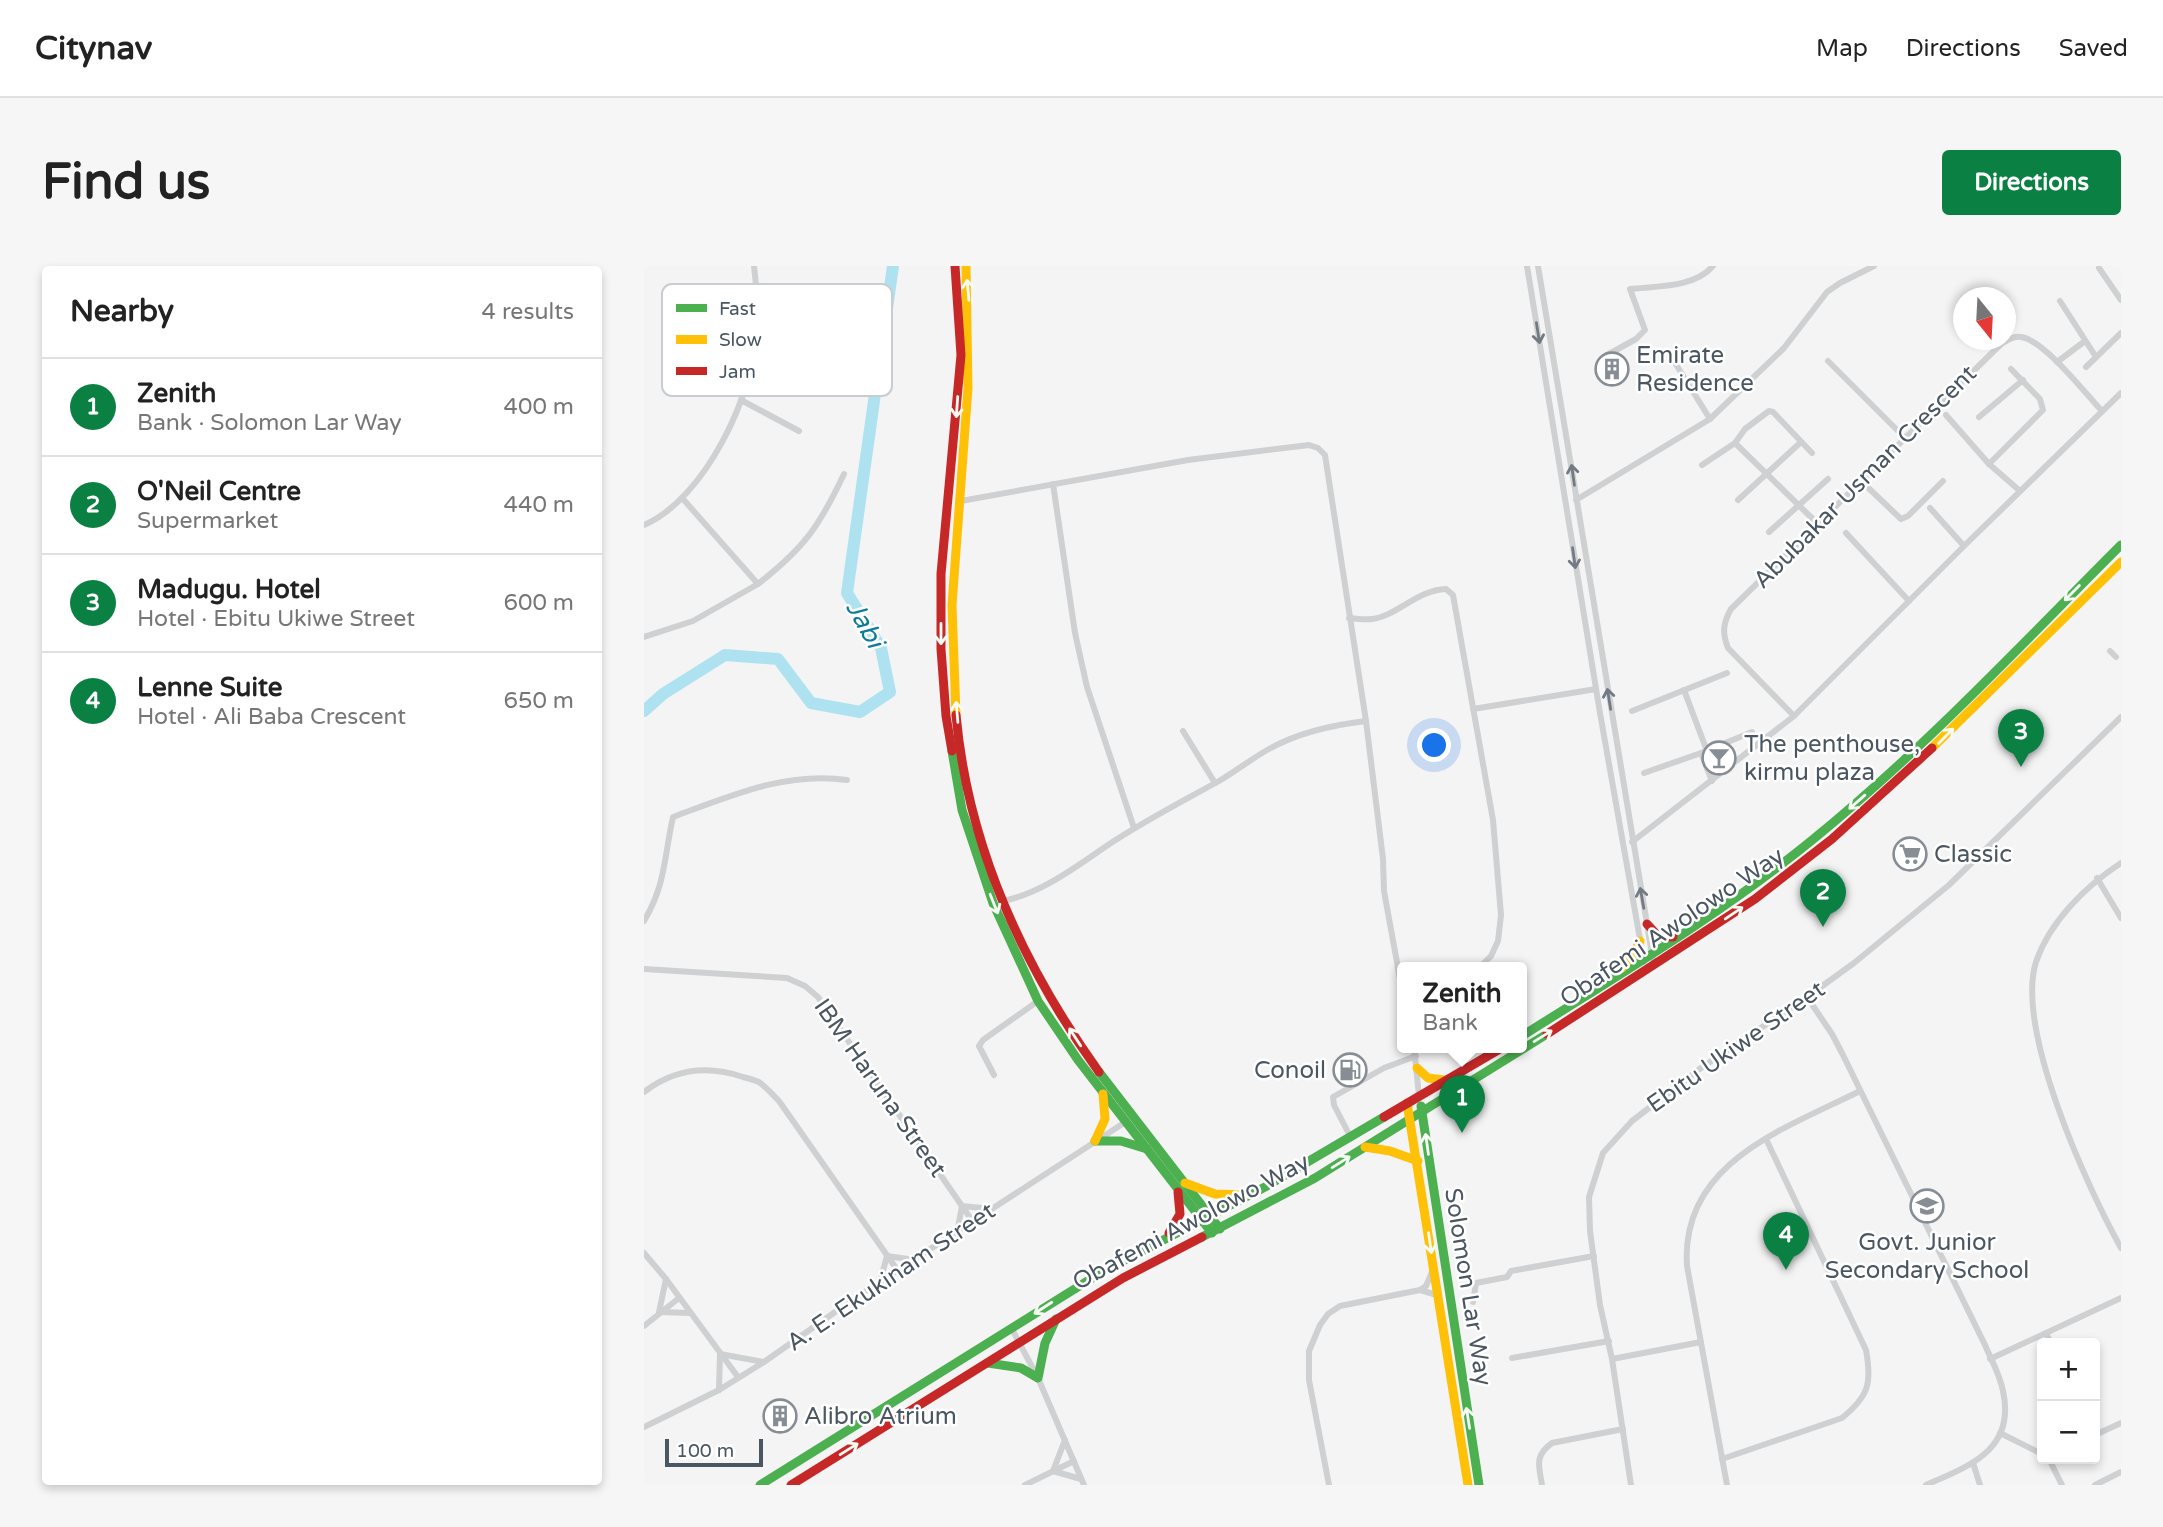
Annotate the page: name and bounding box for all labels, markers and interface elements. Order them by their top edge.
text: Citynav [35,29,152,68]
text: Map [1816,34,1868,63]
text: Directions [1906,34,2021,63]
text: Saved [2059,34,2128,63]
button: Directions [1942,150,2121,215]
text: Find us [42,153,210,212]
one-way arrow [961,279,974,302]
legend [662,284,892,396]
north arrow [1953,287,2016,350]
text: Nearby [70,293,174,330]
text: 4 results [481,298,574,326]
text: Fast [719,298,756,320]
one-way arrow [1532,321,1545,344]
text: Slow [719,329,762,351]
place label: Emirate Residence [1636,341,1754,398]
building icon: Emirate Residence [1593,350,1631,388]
street label: Abubakar Usman Crescent [1747,359,1983,595]
text: Jam [719,361,756,383]
text: Zenith [137,378,216,409]
text: 1 [86,393,100,421]
text: 400 m [504,393,574,421]
one-way arrow [950,396,963,418]
text: Bank · Solomon Lar Way [137,409,402,437]
one-way arrow [1566,464,1579,487]
text: O'Neil Centre [137,476,301,507]
text: 2 [86,491,100,519]
text: 440 m [504,491,574,519]
text: Supermarket [137,507,278,535]
one-way arrow [1568,546,1581,569]
text: Madugu. Hotel [137,574,321,605]
one-way arrow [2064,584,2081,601]
text: 3 [86,589,100,617]
text: 600 m [504,589,574,617]
water label: Jabi [839,595,892,656]
text: Hotel · Ebitu Ukiwe Street [137,605,415,633]
one-way arrow [934,622,948,645]
text: Lenne Suite [137,672,282,703]
text: 4 [86,687,100,715]
text: 650 m [504,687,574,715]
one-way arrow [1602,689,1615,711]
one-way arrow [951,702,964,724]
text: Hotel · Ali Baba Crescent [137,703,406,731]
pin: 3 [1998,709,2044,767]
your location [1417,728,1451,762]
one-way arrow [1937,728,1954,745]
place label: The penthouse, kirmu plaza [1744,730,1920,787]
bar icon: The penthouse, kirmu plaza [1700,739,1738,777]
one-way arrow [1848,794,1866,810]
supermarket icon: Classic [1891,835,1929,873]
place label: Classic [1934,840,2012,869]
street label: Obafemi Awolowo Way [1554,841,1790,1013]
pin: 2 [1800,869,1846,927]
one-way arrow [1635,887,1648,910]
one-way arrow [988,892,1001,914]
one-way arrow [1724,906,1743,920]
popup [1397,962,1527,1053]
street label: Ebitu Ukiwe Street [1641,975,1831,1119]
text: Zenith [1422,978,1502,1009]
street label: IBM Haruna Street [808,993,952,1183]
text: Bank [1422,1009,1478,1037]
one-way arrow [1068,1028,1082,1048]
one-way arrow [1532,1029,1552,1043]
fuel station icon: Conoil [1331,1051,1369,1089]
place label: Conoil [1254,1056,1326,1085]
pin: 1 [1439,1075,1485,1133]
one-way arrow [1420,1133,1433,1156]
street label: Obafemi Awolowo Way [1068,1147,1314,1297]
one-way arrow [1331,1154,1350,1169]
street label: Solomon Lar Way [1438,1186,1498,1388]
school or university icon: Govt. Junior Secondary School [1908,1187,1946,1225]
street label: A. E. Ekukinam Street [781,1196,1001,1358]
pin: 4 [1763,1212,1809,1270]
place label: Govt. Junior Secondary School [1825,1228,2029,1285]
one-way arrow [1424,1231,1437,1254]
one-way arrow [1034,1301,1053,1316]
map controls [2037,1338,2100,1464]
button: + [2037,1338,2100,1401]
building icon: Alibro Atrium [761,1397,799,1435]
button: − [2037,1401,2100,1464]
place label: Alibro Atrium [804,1402,957,1431]
one-way arrow [1461,1407,1474,1429]
scale bar [665,1436,763,1468]
text: 100 m [676,1440,734,1462]
one-way arrow [838,1441,858,1455]

